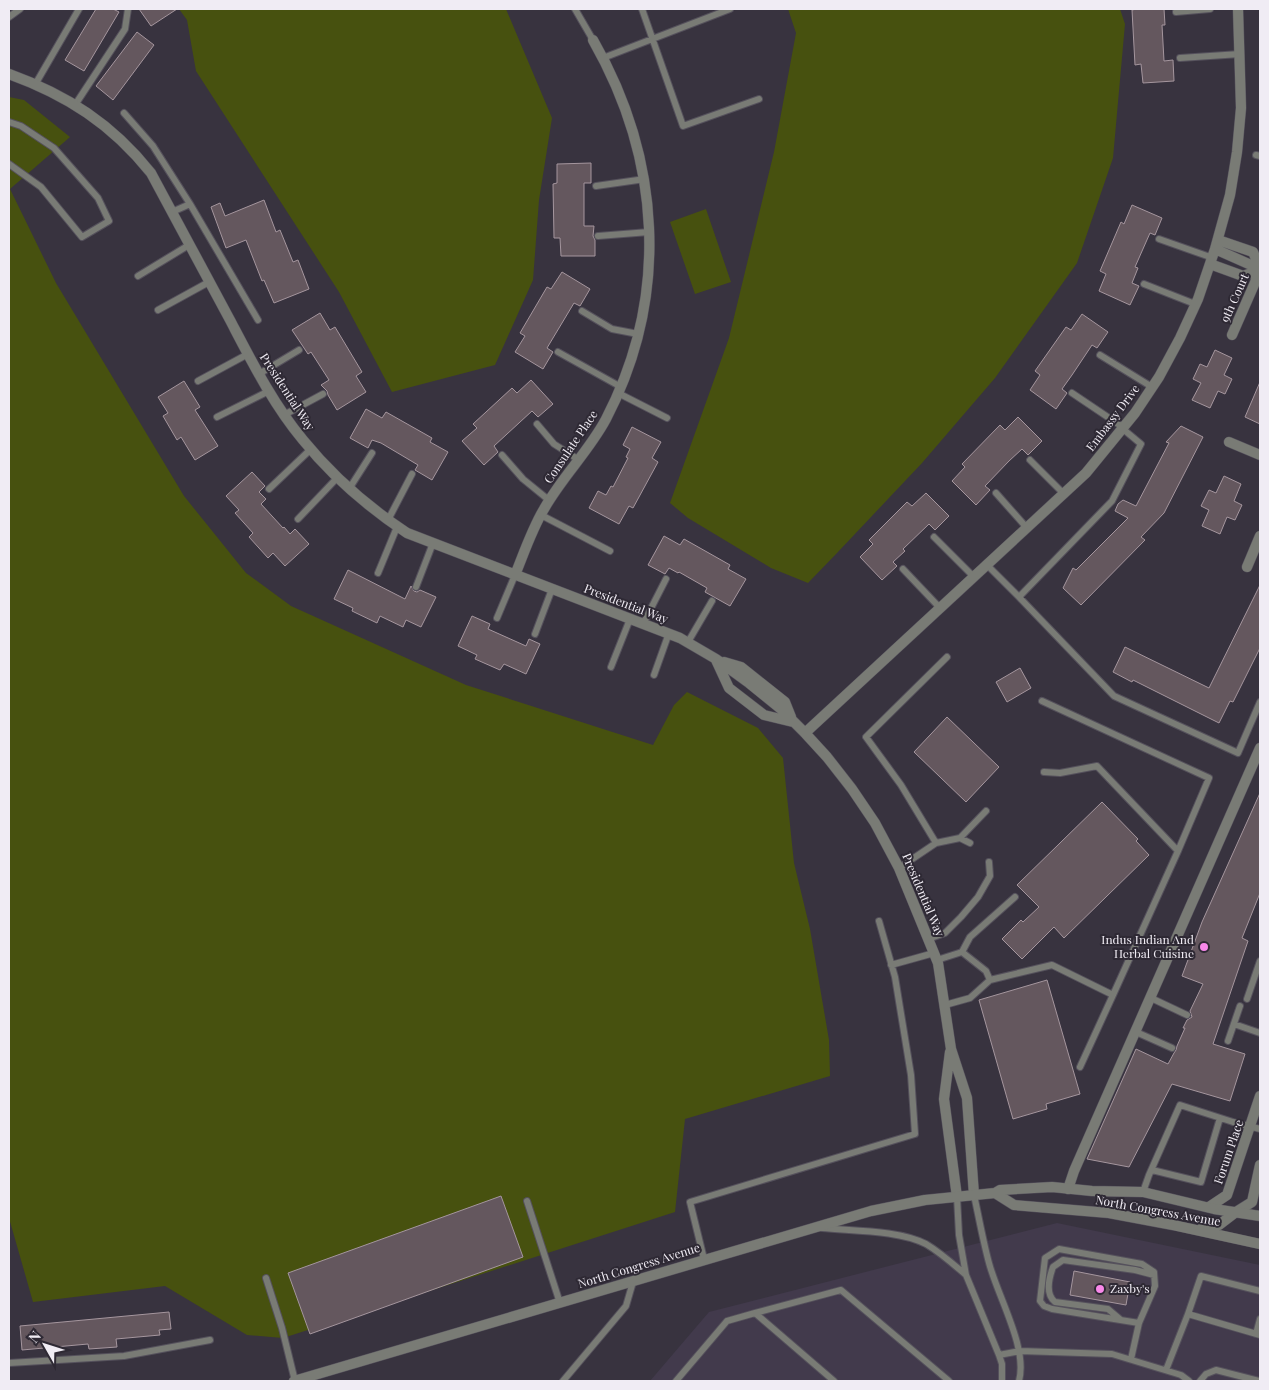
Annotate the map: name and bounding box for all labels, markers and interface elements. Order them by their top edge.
street label: 9th Court [1216,270,1252,325]
street label: Presidential Way [257,350,319,433]
street label: Embassy Drive [1082,381,1143,454]
street label: Consulate Place [540,407,601,486]
street label: Presidential Way [582,580,671,627]
street label: Presidential Way [899,850,949,939]
place label: Indus Indian And Herbal Cuisine [1101,931,1194,961]
marker: Indus Indian And Herbal Cuisine [1198,941,1210,953]
street label: Forum Place [1210,1117,1247,1186]
street label: North Congress Avenue [1094,1191,1222,1229]
street label: North Congress Avenue [576,1239,702,1291]
place label: Zaxby's [1110,1280,1150,1296]
marker: Zaxby's [1094,1283,1106,1295]
north arrow [20,1320,70,1370]
text: N [24,1327,45,1346]

